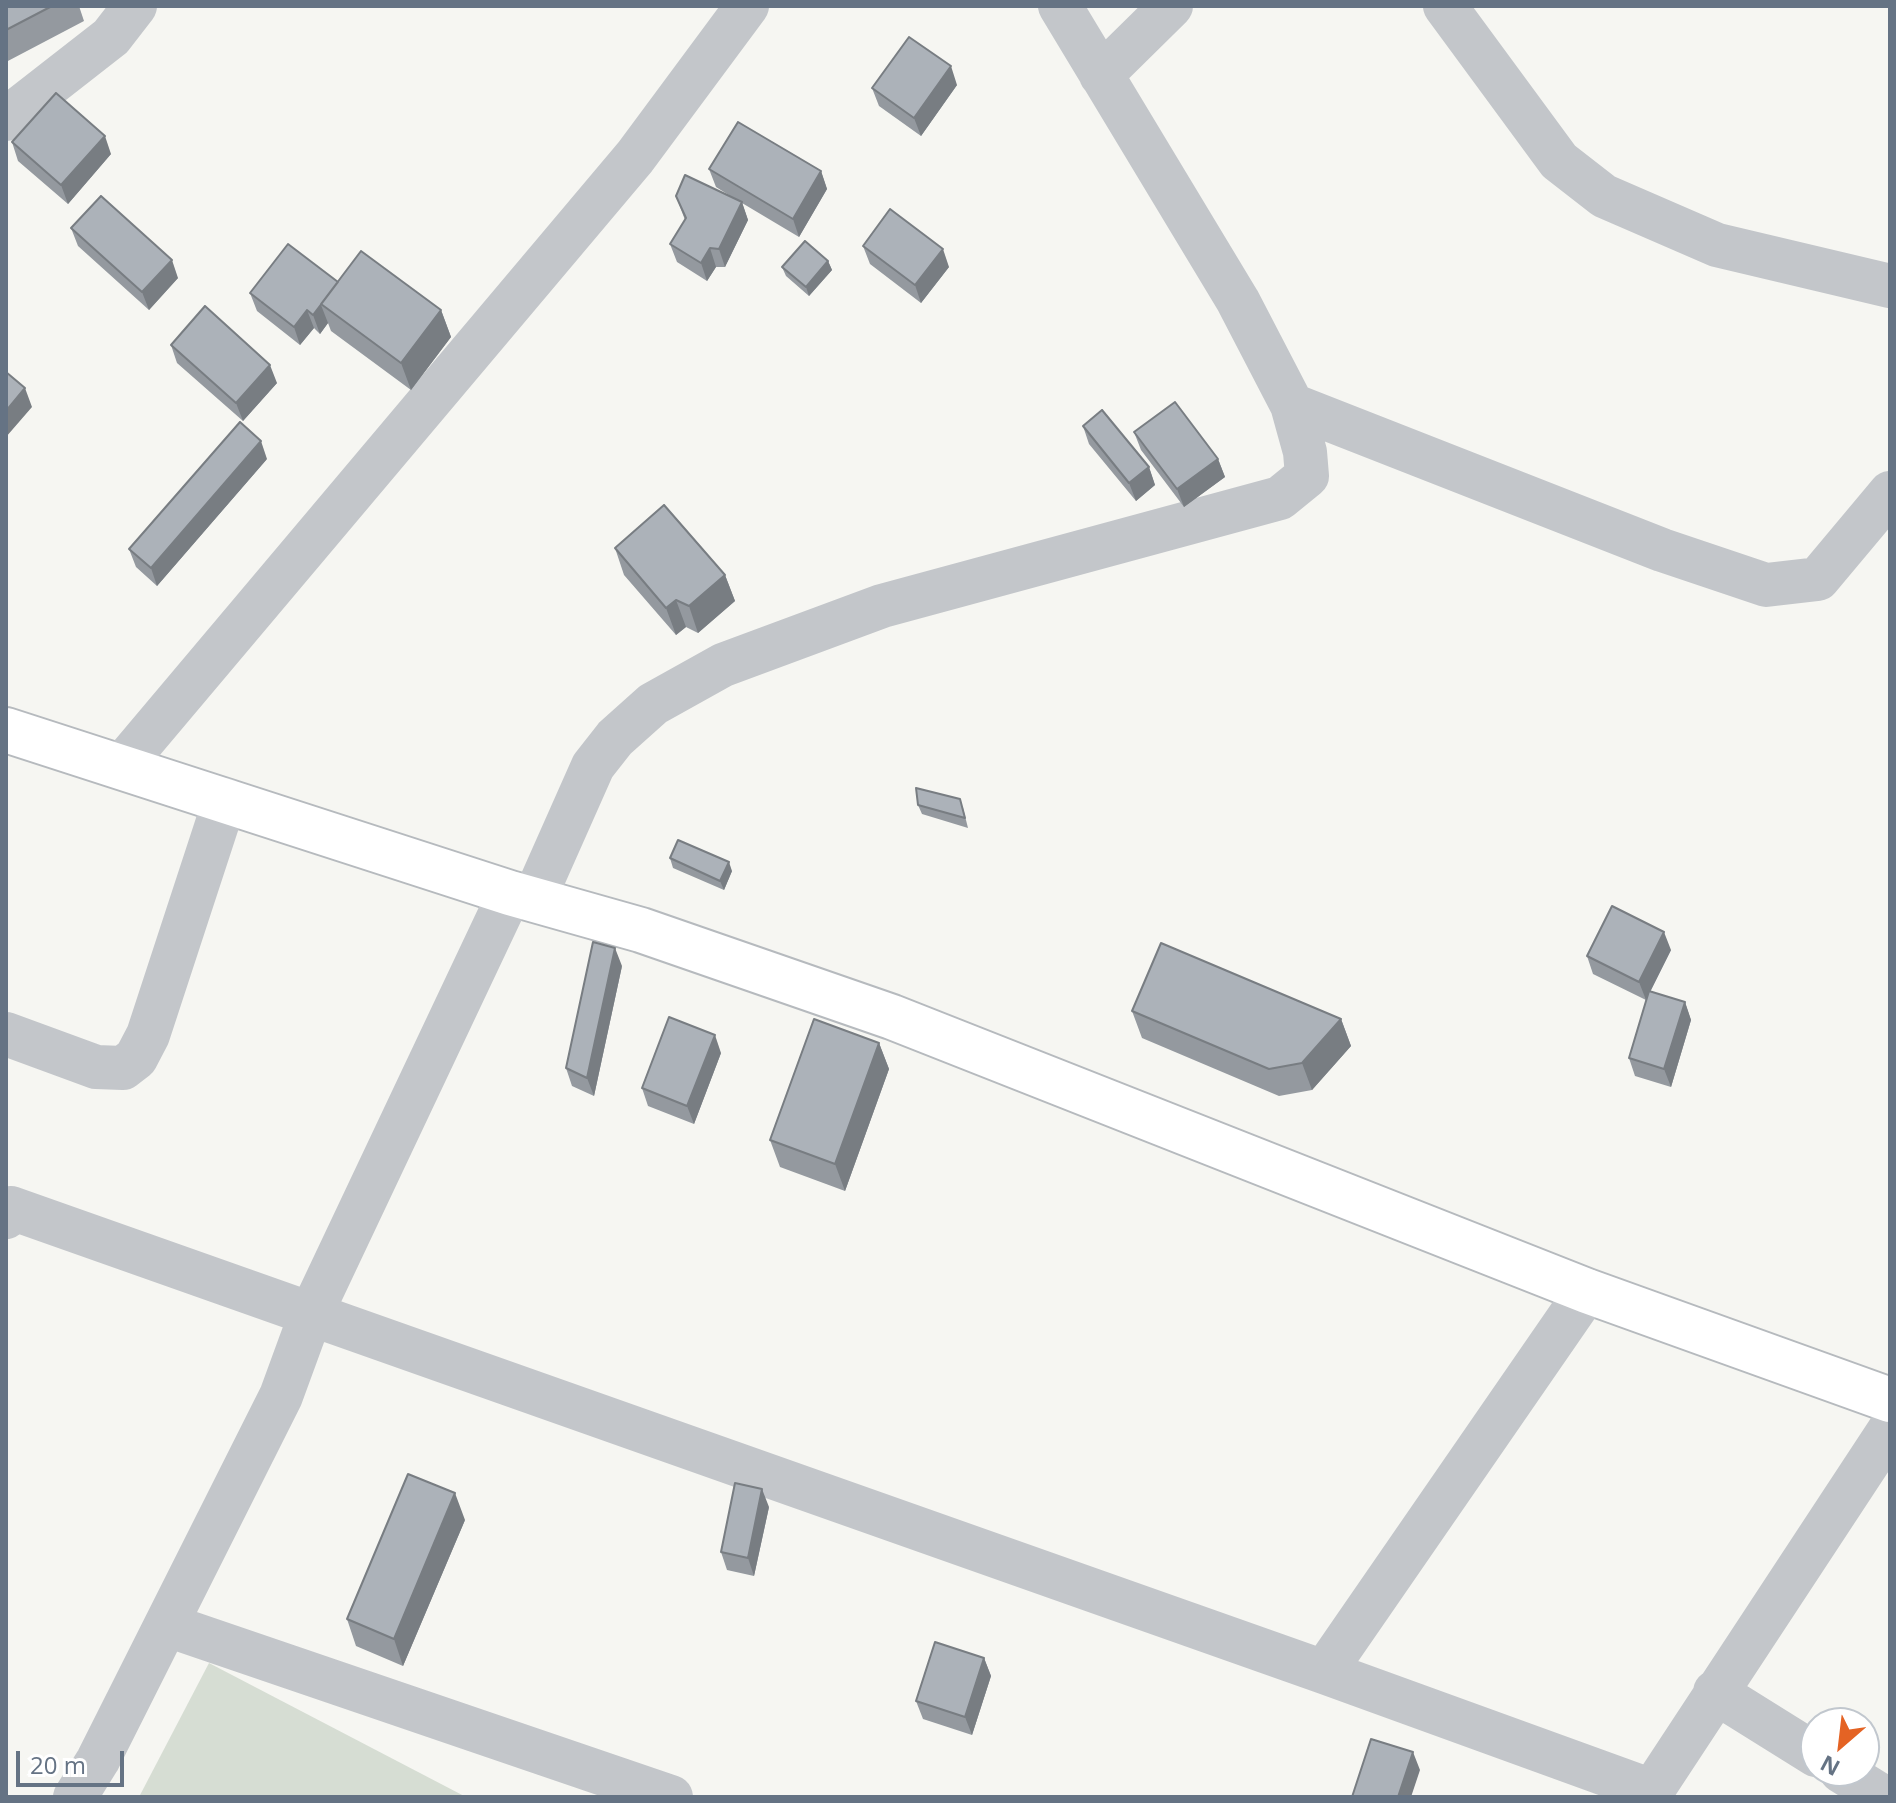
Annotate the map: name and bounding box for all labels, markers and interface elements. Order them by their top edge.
north arrow [1800,1707,1880,1787]
scale bar [20,1735,128,1785]
text: 20 m [30,1748,86,1781]
text: N [1815,1749,1845,1784]

